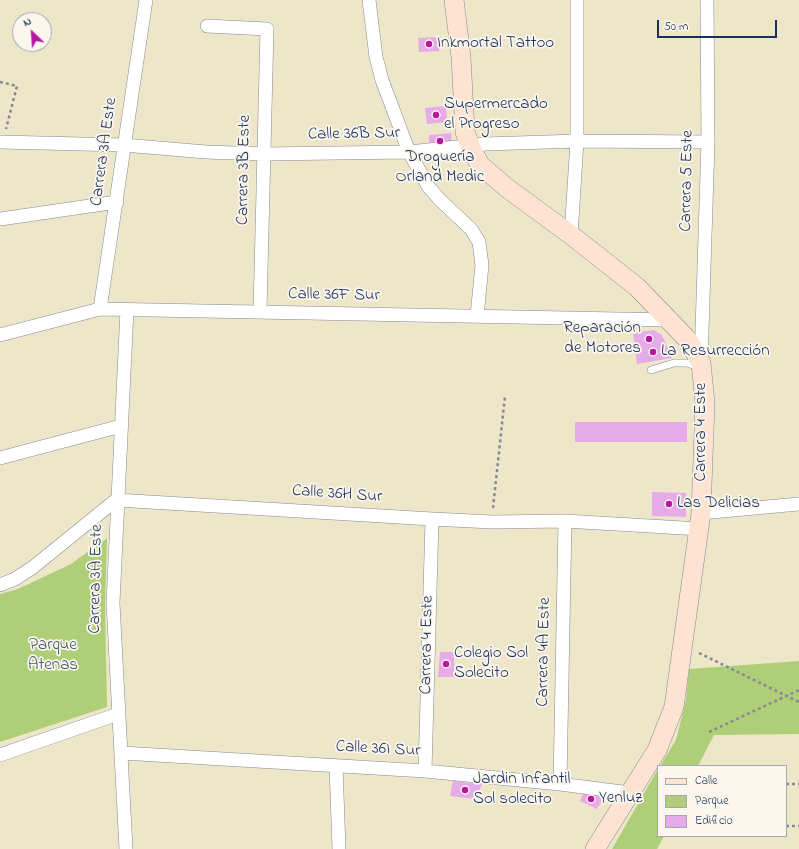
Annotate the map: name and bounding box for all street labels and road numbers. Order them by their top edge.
street label: Carrera 3A Este [87,96,123,208]
street label: Carrera 3B Este [234,115,256,225]
street label: Calle 36B Sur [308,124,400,146]
street label: Carrera 5 Este [677,130,699,232]
street label: Calle 36F Sur [288,285,380,307]
street label: Carrera 4 Este [692,383,712,481]
street label: Calle 36H Sur [291,482,383,508]
street label: Carrera 3A Este [86,524,108,634]
street label: Carrera 4 Este [417,595,439,695]
street label: Carrera 4A Este [534,597,556,707]
street label: Calle 36I Sur [335,738,421,762]

